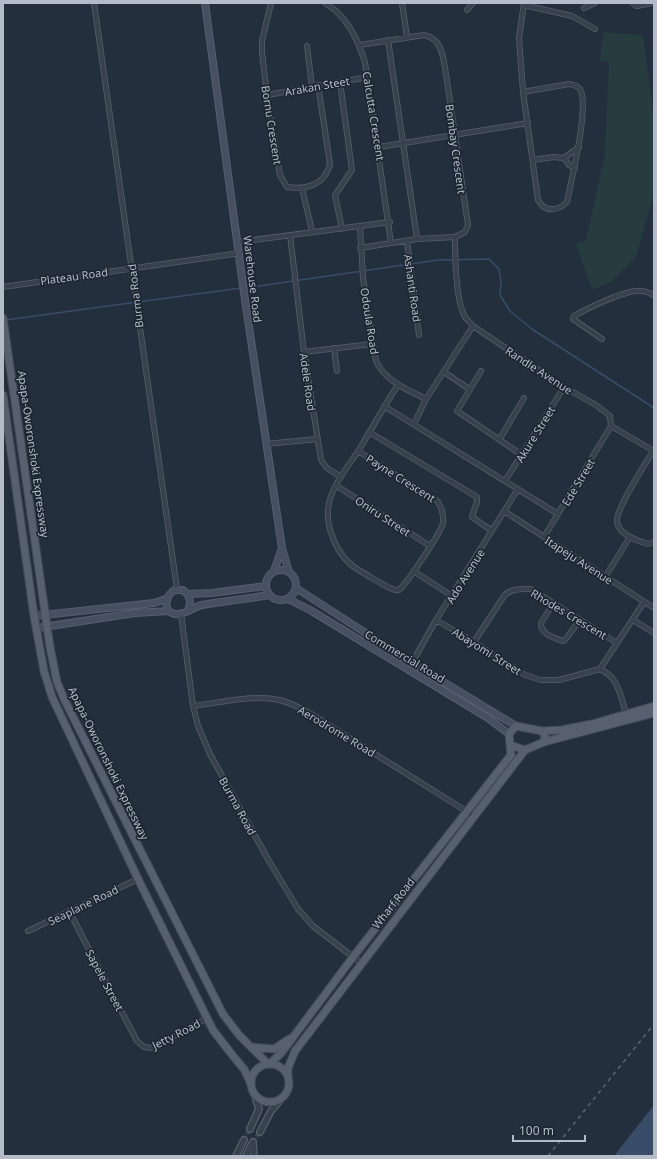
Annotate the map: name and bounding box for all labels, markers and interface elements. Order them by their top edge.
street label: Calcutta Crescent [360,70,388,162]
street label: Arakan Steet [283,73,351,99]
street label: Bornu Crescent [258,84,286,166]
street label: Bombay Crescent [442,103,470,195]
street label: Warehouse Road [240,235,266,323]
street label: Ashanti Road [401,253,425,323]
street label: Burma Road [124,263,146,329]
street label: Plateau Road [39,264,109,288]
street label: Odoula Road [357,287,383,355]
street label: Randle Avenue [503,343,575,397]
street label: Adele Road [297,352,319,412]
street label: Apapa-Oworonshoki Expressway [15,369,53,539]
street label: Akure Street [512,403,558,465]
street label: Payne Crescent [363,451,439,505]
street label: Ede Street [558,456,598,508]
street label: Oniru Street [352,493,414,539]
street label: Itapeju Avenue [542,532,616,588]
street label: Ado Avenue [442,546,488,606]
street label: Rhodes Crescent [528,585,610,643]
street label: Abayomi Street [450,624,524,678]
street label: Commercial Road [362,626,448,686]
street label: Apapa-Oworonshoki Expressway [65,684,153,842]
street label: Aerodrome Road [296,702,378,760]
street label: Burma Road [216,774,260,838]
street label: Wharf Road [368,874,418,932]
street label: Seaplane Road [45,881,121,929]
street label: Sapele Street [82,947,128,1013]
street label: Jetty Road [149,1015,203,1053]
scale bar [513,1117,585,1143]
text: 100 m [519,1122,554,1139]

